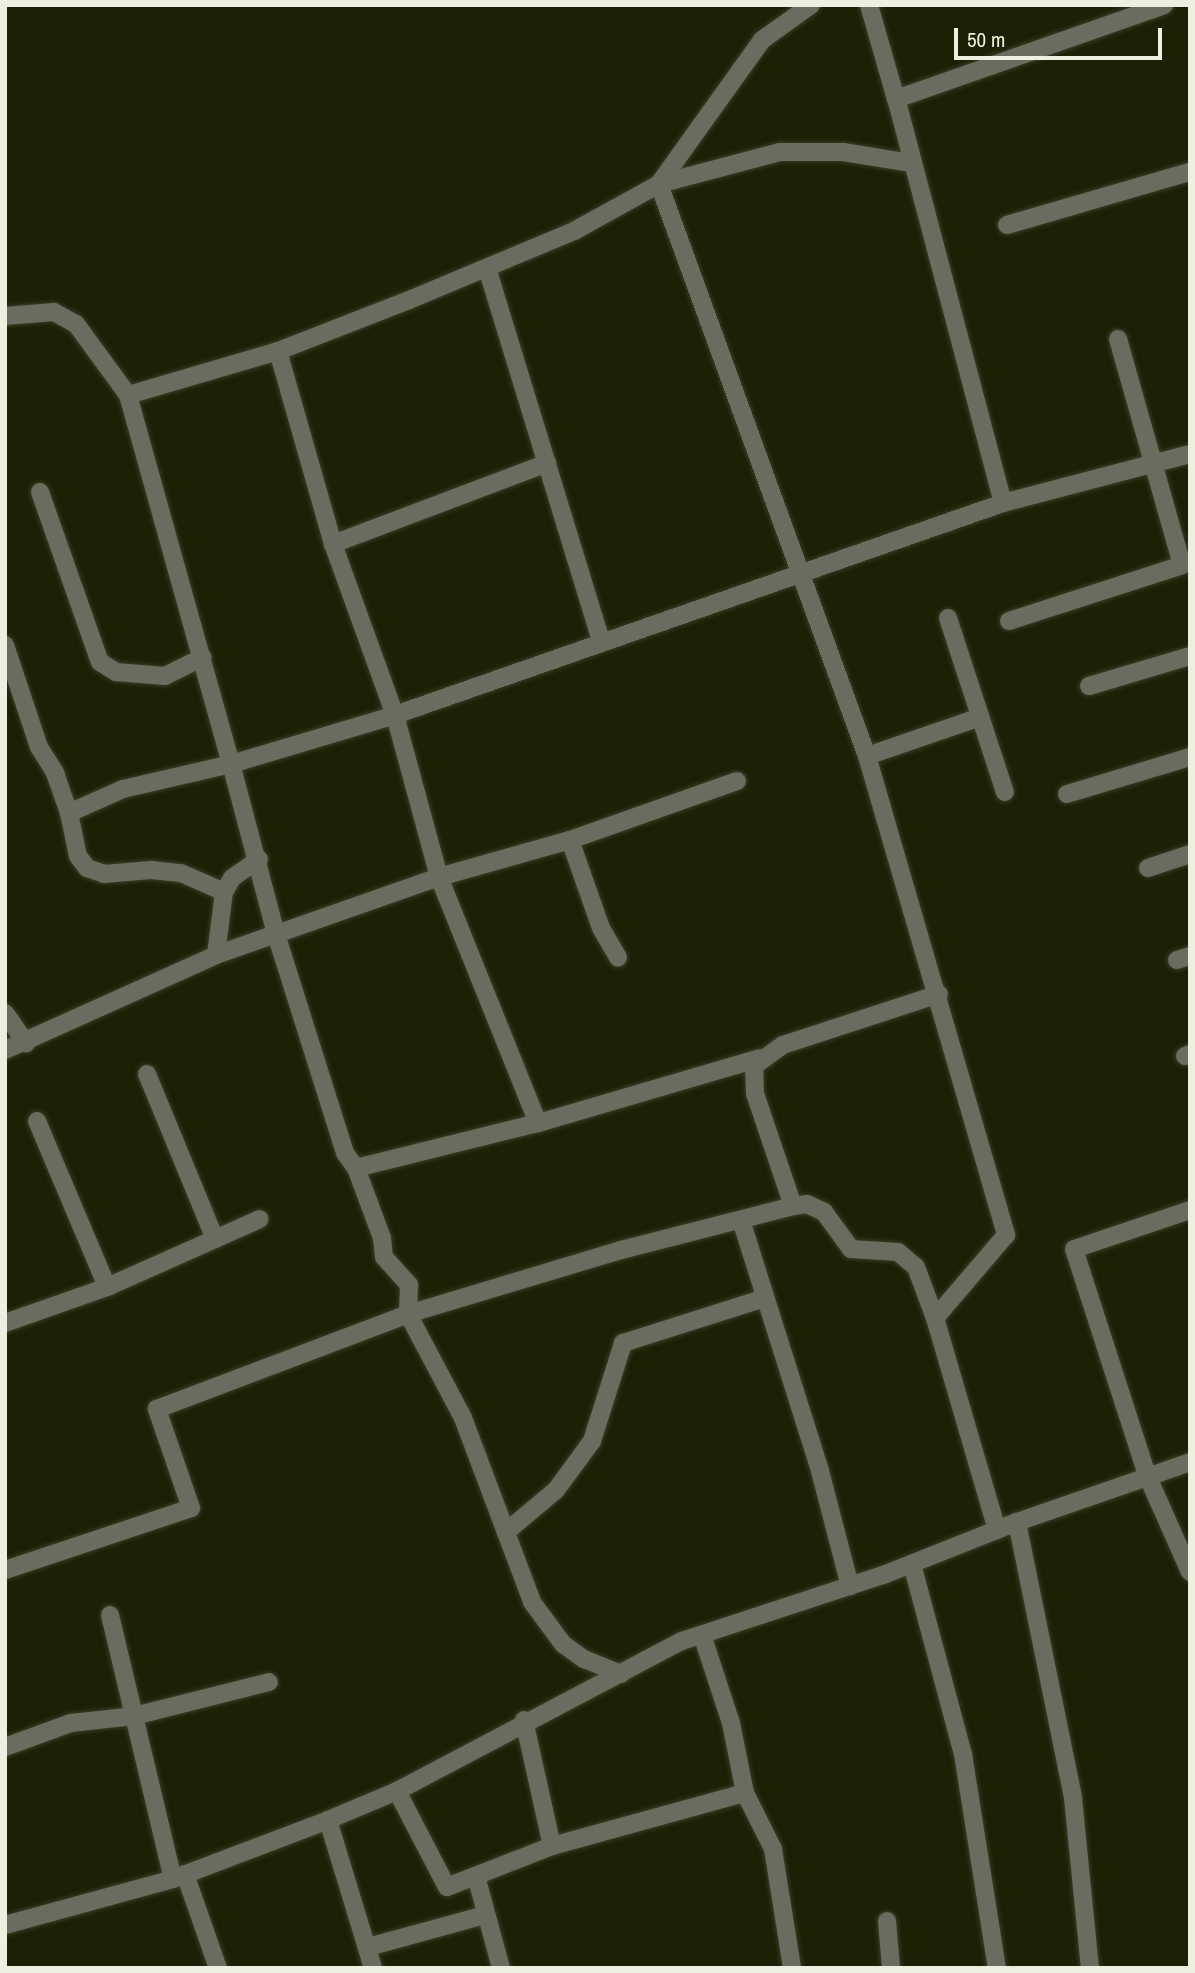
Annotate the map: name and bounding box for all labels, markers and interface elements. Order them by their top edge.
scale bar [957,14,1165,58]
text: 50 m [967,25,1005,54]

